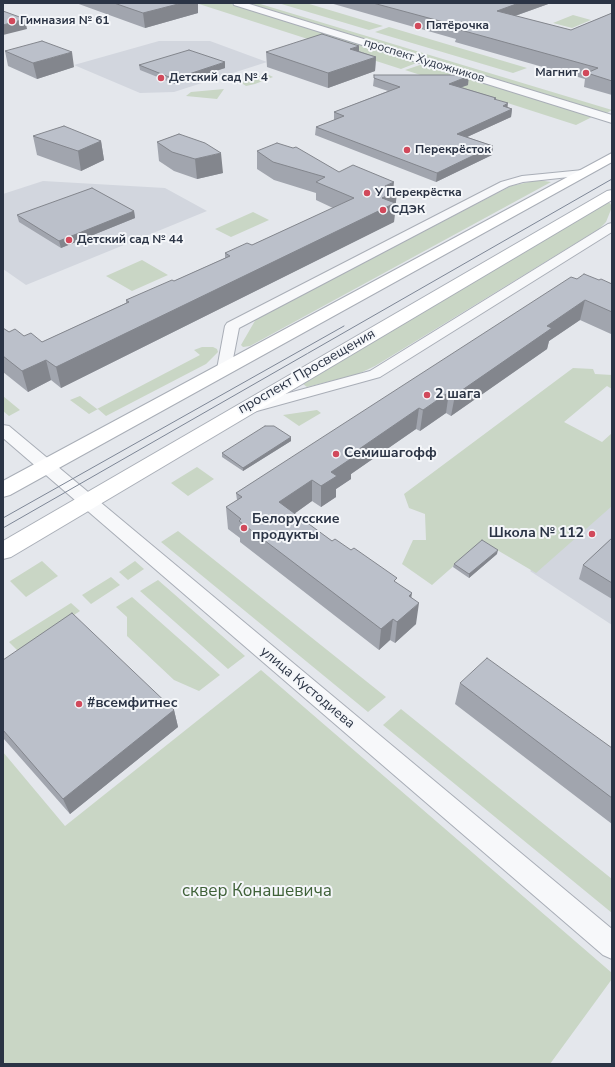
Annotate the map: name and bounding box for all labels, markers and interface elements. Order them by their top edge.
place label: Гимназия № 61 [20,14,110,28]
marker: Гимназия № 61 [7,16,17,26]
place label: Пятёрочка [426,19,489,33]
marker: Пятёрочка [413,21,423,31]
street label: проспект Художников [362,36,486,86]
place label: Магнит [535,66,578,80]
marker: Магнит [581,68,591,78]
place label: Детский сад № 4 [169,71,268,85]
marker: Детский сад № 4 [156,73,166,83]
place label: Перекрёсток [415,143,491,157]
marker: Перекрёсток [402,145,412,155]
place label: У Перекрёстка [375,186,462,200]
marker: У Перекрёстка [362,188,372,198]
place label: СДЭК [391,203,425,217]
marker: СДЭК [378,205,388,215]
place label: Детский сад № 44 [77,233,183,247]
marker: Детский сад № 44 [64,235,74,245]
street label: проспект Просвещения [235,326,379,418]
place label: 2 шага [435,387,481,403]
marker: 2 шага [422,390,432,400]
place label: Семишагофф [344,446,437,462]
marker: Семишагофф [331,449,341,459]
place label: Белорусские продукты [252,512,339,544]
marker: Белорусские продукты [239,523,249,533]
place label: Школа № 112 [489,526,584,542]
marker: Школа № 112 [587,529,597,539]
street label: улица Кустодиева [256,643,358,733]
place label: #всемфитнес [87,696,177,712]
marker: #всемфитнес [74,699,84,709]
park label: сквер Конашевича [182,882,332,902]

